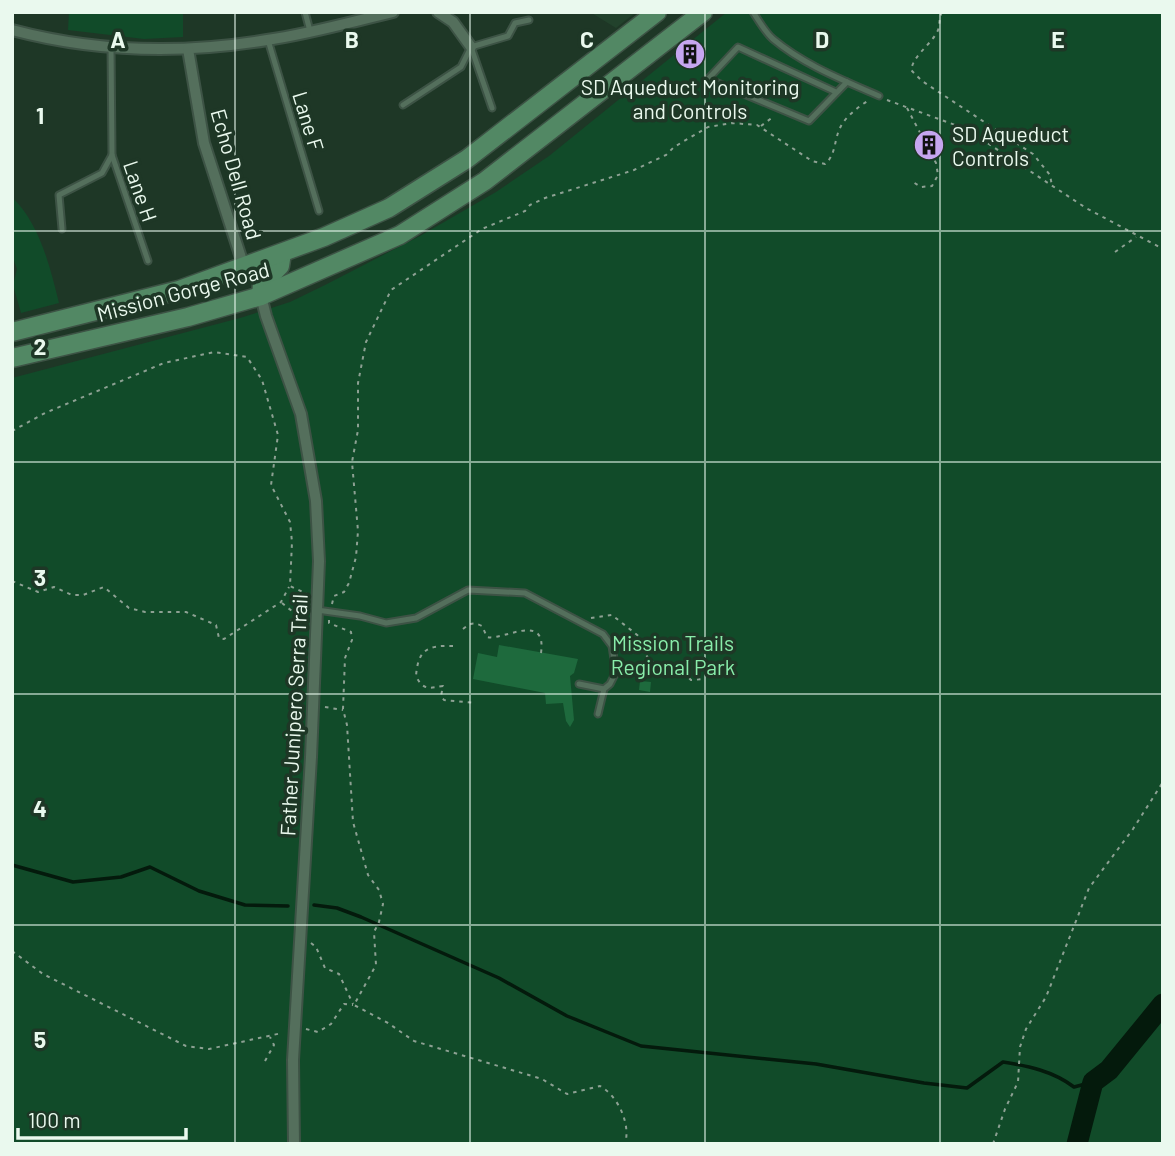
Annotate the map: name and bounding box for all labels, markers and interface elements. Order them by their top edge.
text: A [110,25,126,53]
text: B [345,25,359,53]
text: C [580,25,594,53]
text: D [815,25,829,53]
text: E [1051,25,1065,53]
building icon: SD Aqueduct Monitoring and Controls [673,37,707,71]
place label: SD Aqueduct Monitoring and Controls [581,74,799,123]
street label: Lane F [288,88,330,154]
text: 1 [36,101,44,129]
street label: Echo Dell Road [206,106,268,242]
place label: SD Aqueduct Controls [952,121,1069,170]
building icon: SD Aqueduct Controls [912,128,946,162]
street label: Lane H [119,157,163,225]
street label: Mission Gorge Road [94,256,272,326]
text: 2 [34,332,46,360]
text: 3 [34,563,46,591]
street label: Father Junipero Serra Trail [274,593,312,837]
park label: Mission Trails Regional Park [611,630,735,679]
text: 4 [33,794,47,822]
text: 5 [34,1025,46,1053]
scale bar [18,1096,186,1140]
text: 100 m [28,1107,81,1132]

